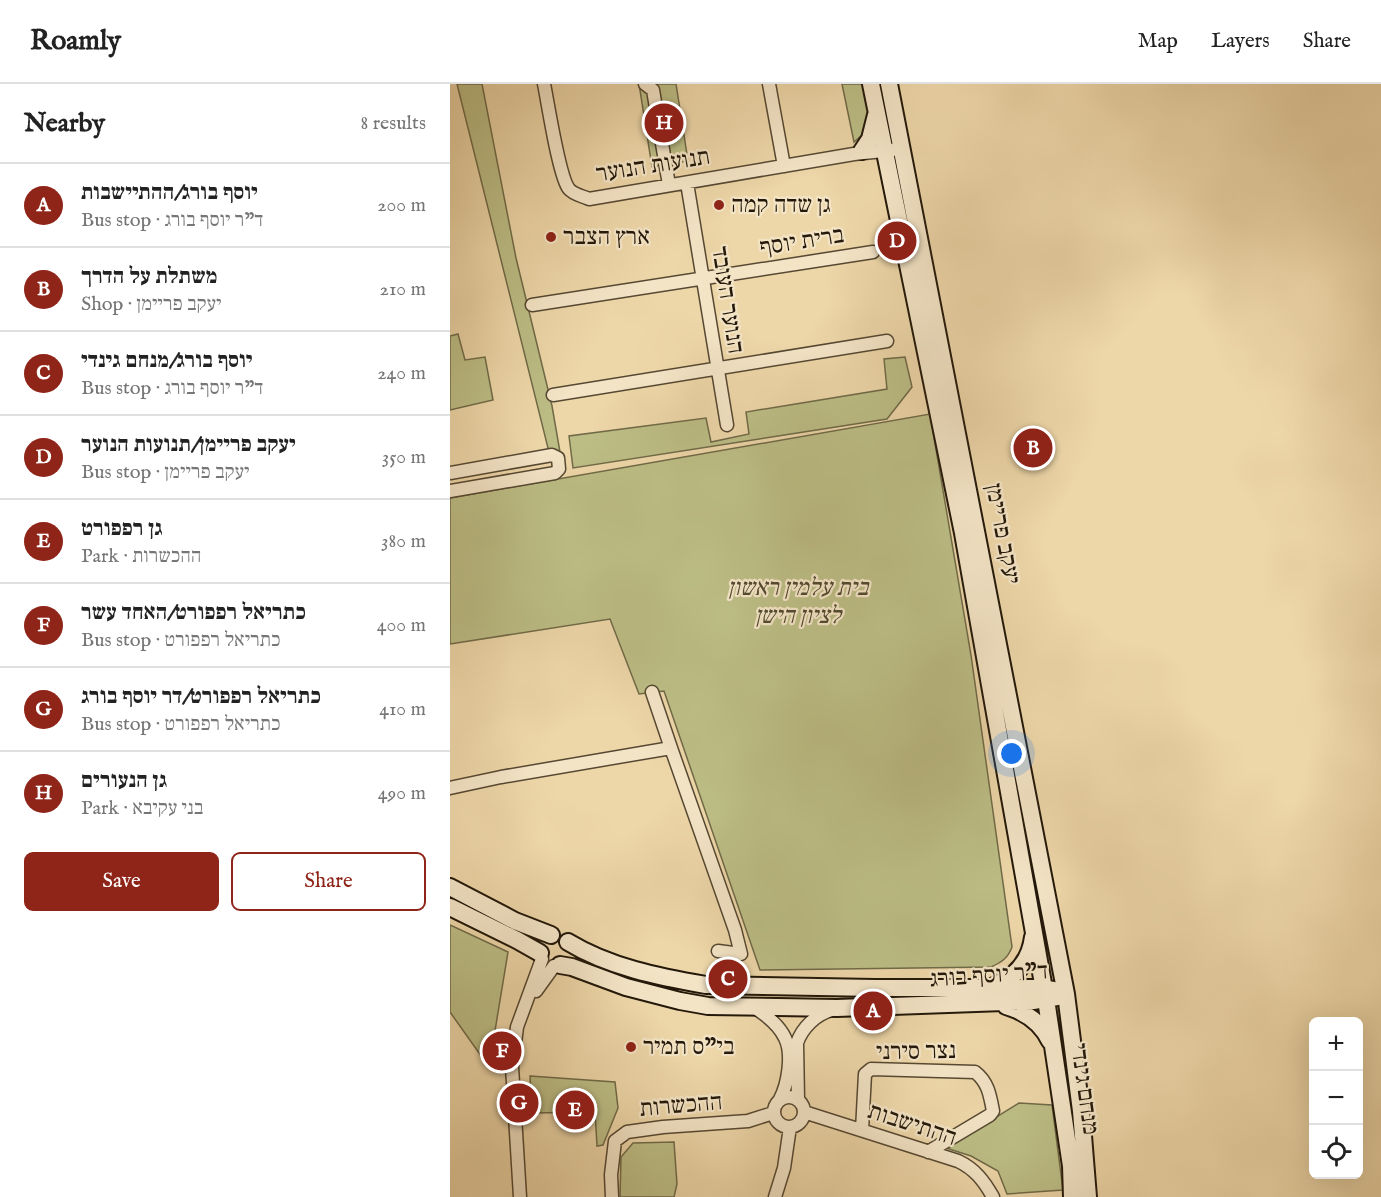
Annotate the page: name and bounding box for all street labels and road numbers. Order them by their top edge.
street label: תנועות הנוער [594,142,712,190]
street label: ברית יוסף [758,220,846,264]
street label: הנוער העובד [703,244,751,356]
street label: יעקב פריימן [977,481,1027,587]
street label: ד"ר יוסף בורג [929,956,1049,996]
street label: נצר סירני [876,1036,956,1068]
street label: מנחם גינדי [1062,1041,1106,1137]
street label: ההכשרות [638,1087,724,1125]
street label: ההתישבות [864,1096,960,1154]

